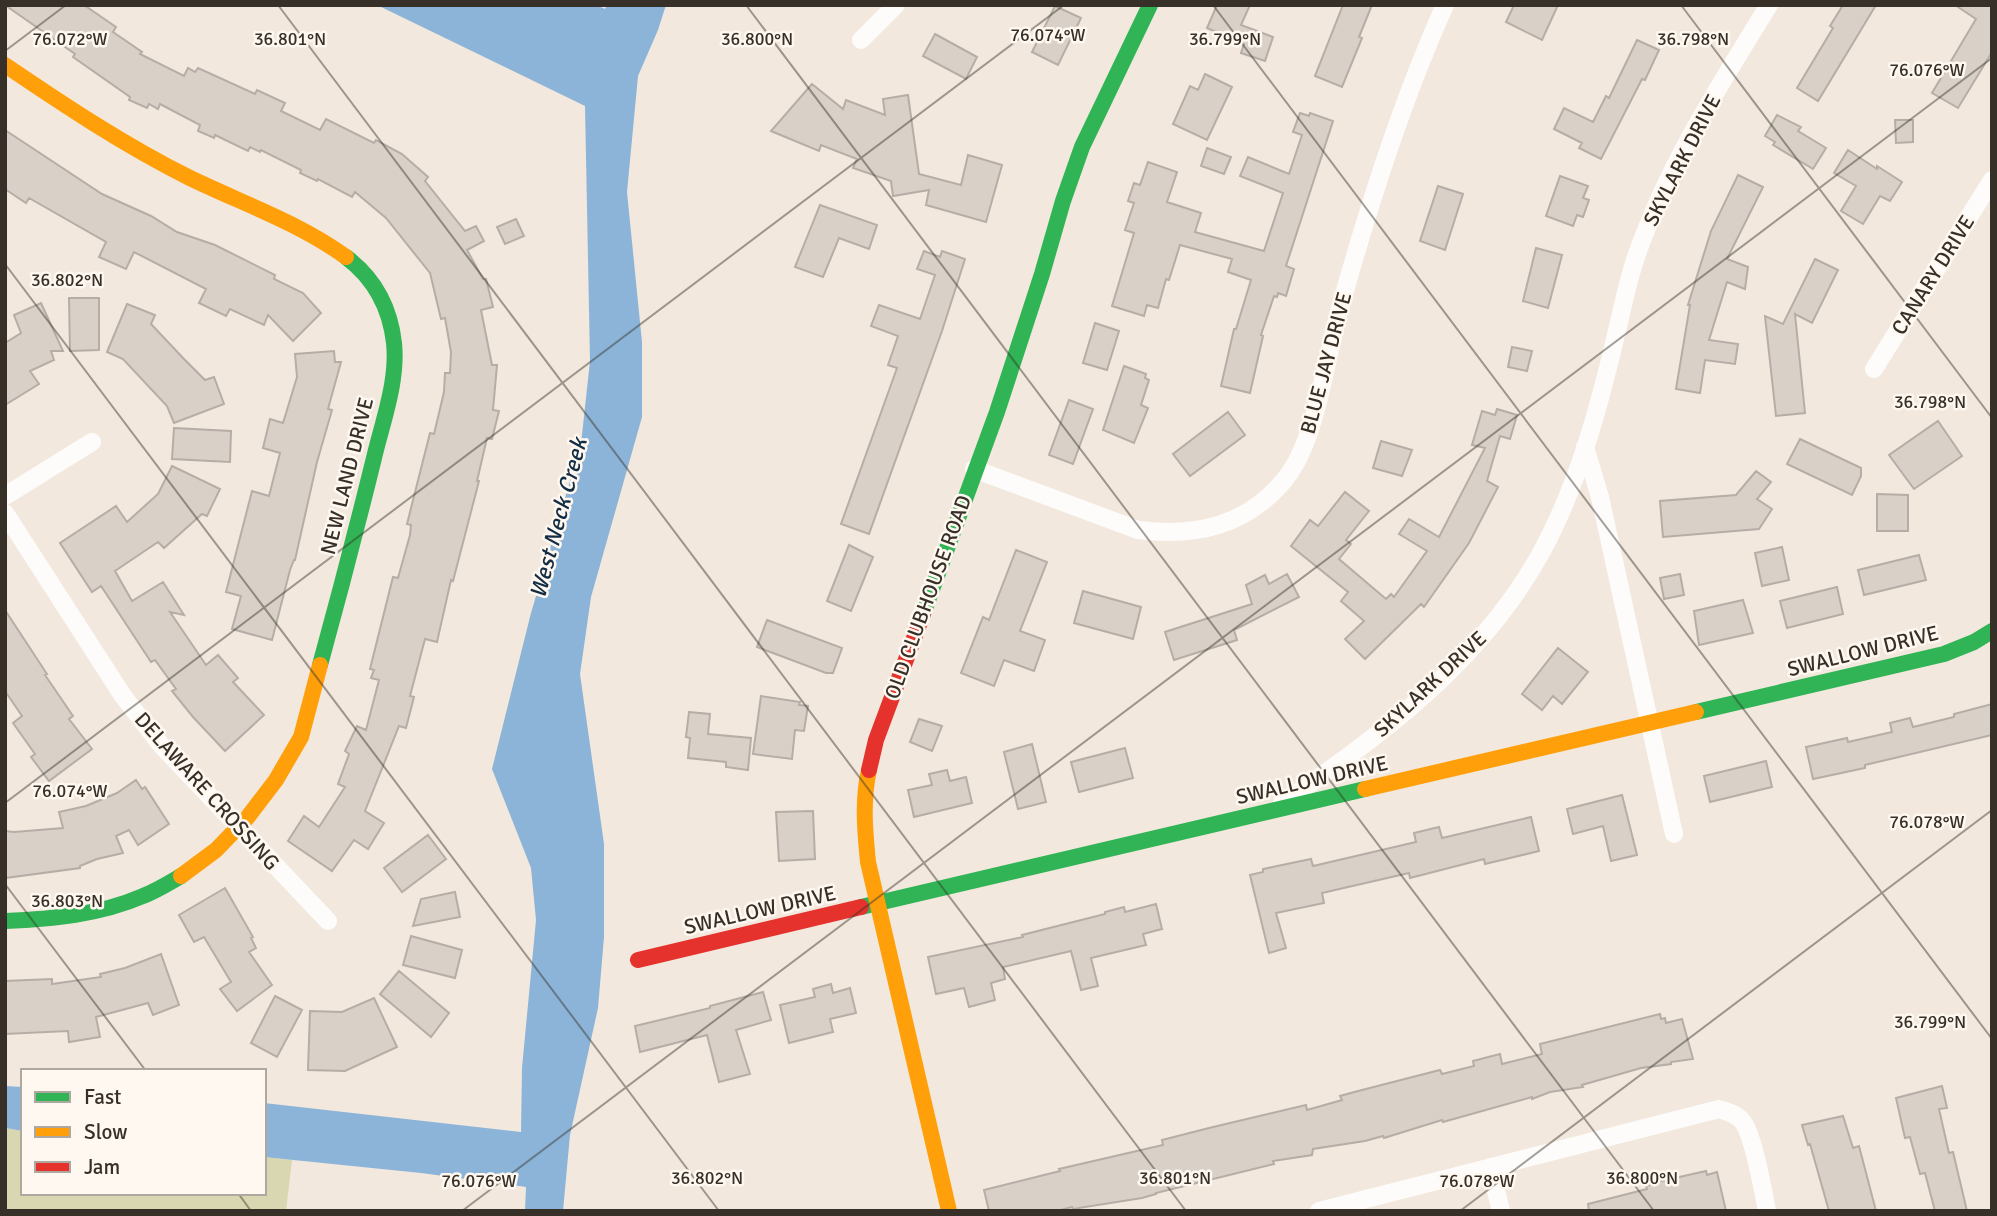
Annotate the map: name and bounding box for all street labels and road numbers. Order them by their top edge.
street label: SKYLARK DRIVE [1638,90,1726,230]
street label: CANARY DRIVE [1886,210,1980,340]
street label: BLUE JAY DRIVE [1295,289,1357,437]
street label: NEW LAND DRIVE [315,395,379,557]
street label: OLD CLUBHOUSE ROAD [879,491,977,703]
street label: SWALLOW DRIVE [1785,620,1941,682]
street label: SKYLARK DRIVE [1368,625,1492,743]
street label: DELAWARE CROSSING [129,707,285,875]
street label: SWALLOW DRIVE [1234,750,1390,810]
street label: SWALLOW DRIVE [682,880,838,940]

